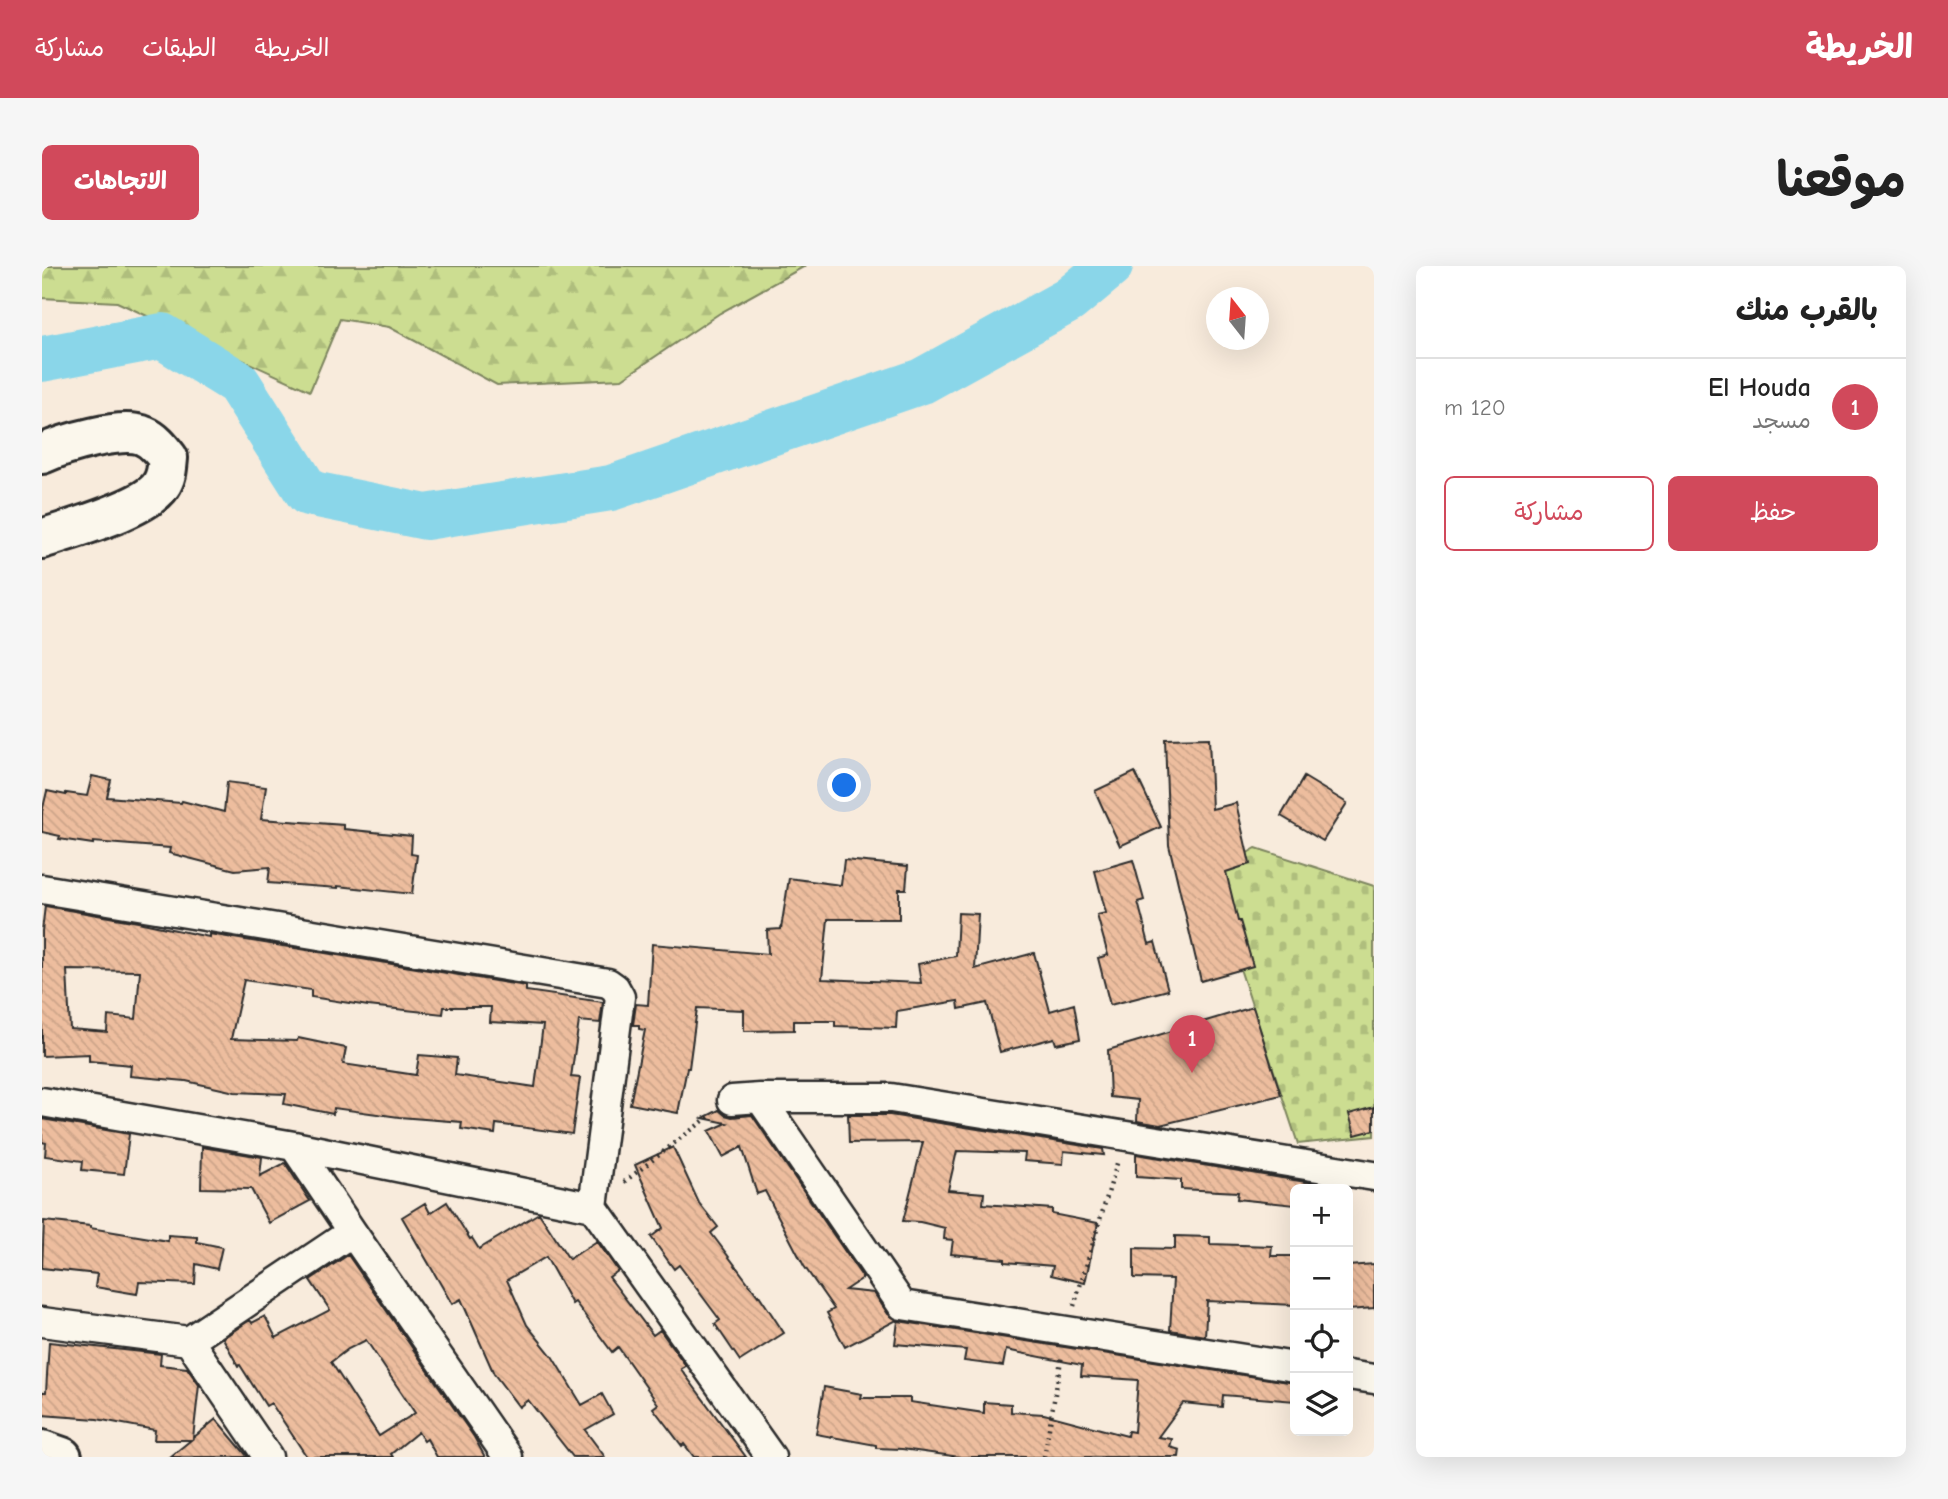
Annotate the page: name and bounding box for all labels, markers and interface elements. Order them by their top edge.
text: الخريطة [1806,28,1913,66]
text: مشاركة [35,34,104,62]
text: الطبقات [142,34,217,62]
text: الخريطة [255,34,329,62]
button: الاتجاهات [42,145,199,220]
text: موقعنا [1776,152,1906,208]
north arrow [1206,287,1269,350]
text: بالقرب منك [1736,293,1878,328]
text: El Houda [1708,373,1811,403]
text: 120 m [1444,394,1506,421]
text: 1 [1850,394,1860,421]
text: مسجد [1752,407,1811,434]
button: مشاركة [1444,476,1654,551]
button: حفظ [1668,476,1878,551]
your location [827,768,861,802]
pin: 1 [1169,1015,1215,1073]
map controls [1290,1184,1353,1436]
button: + [1290,1184,1353,1247]
button: − [1290,1247,1353,1310]
button: locate [1290,1310,1353,1373]
button: layers [1290,1373,1353,1436]

